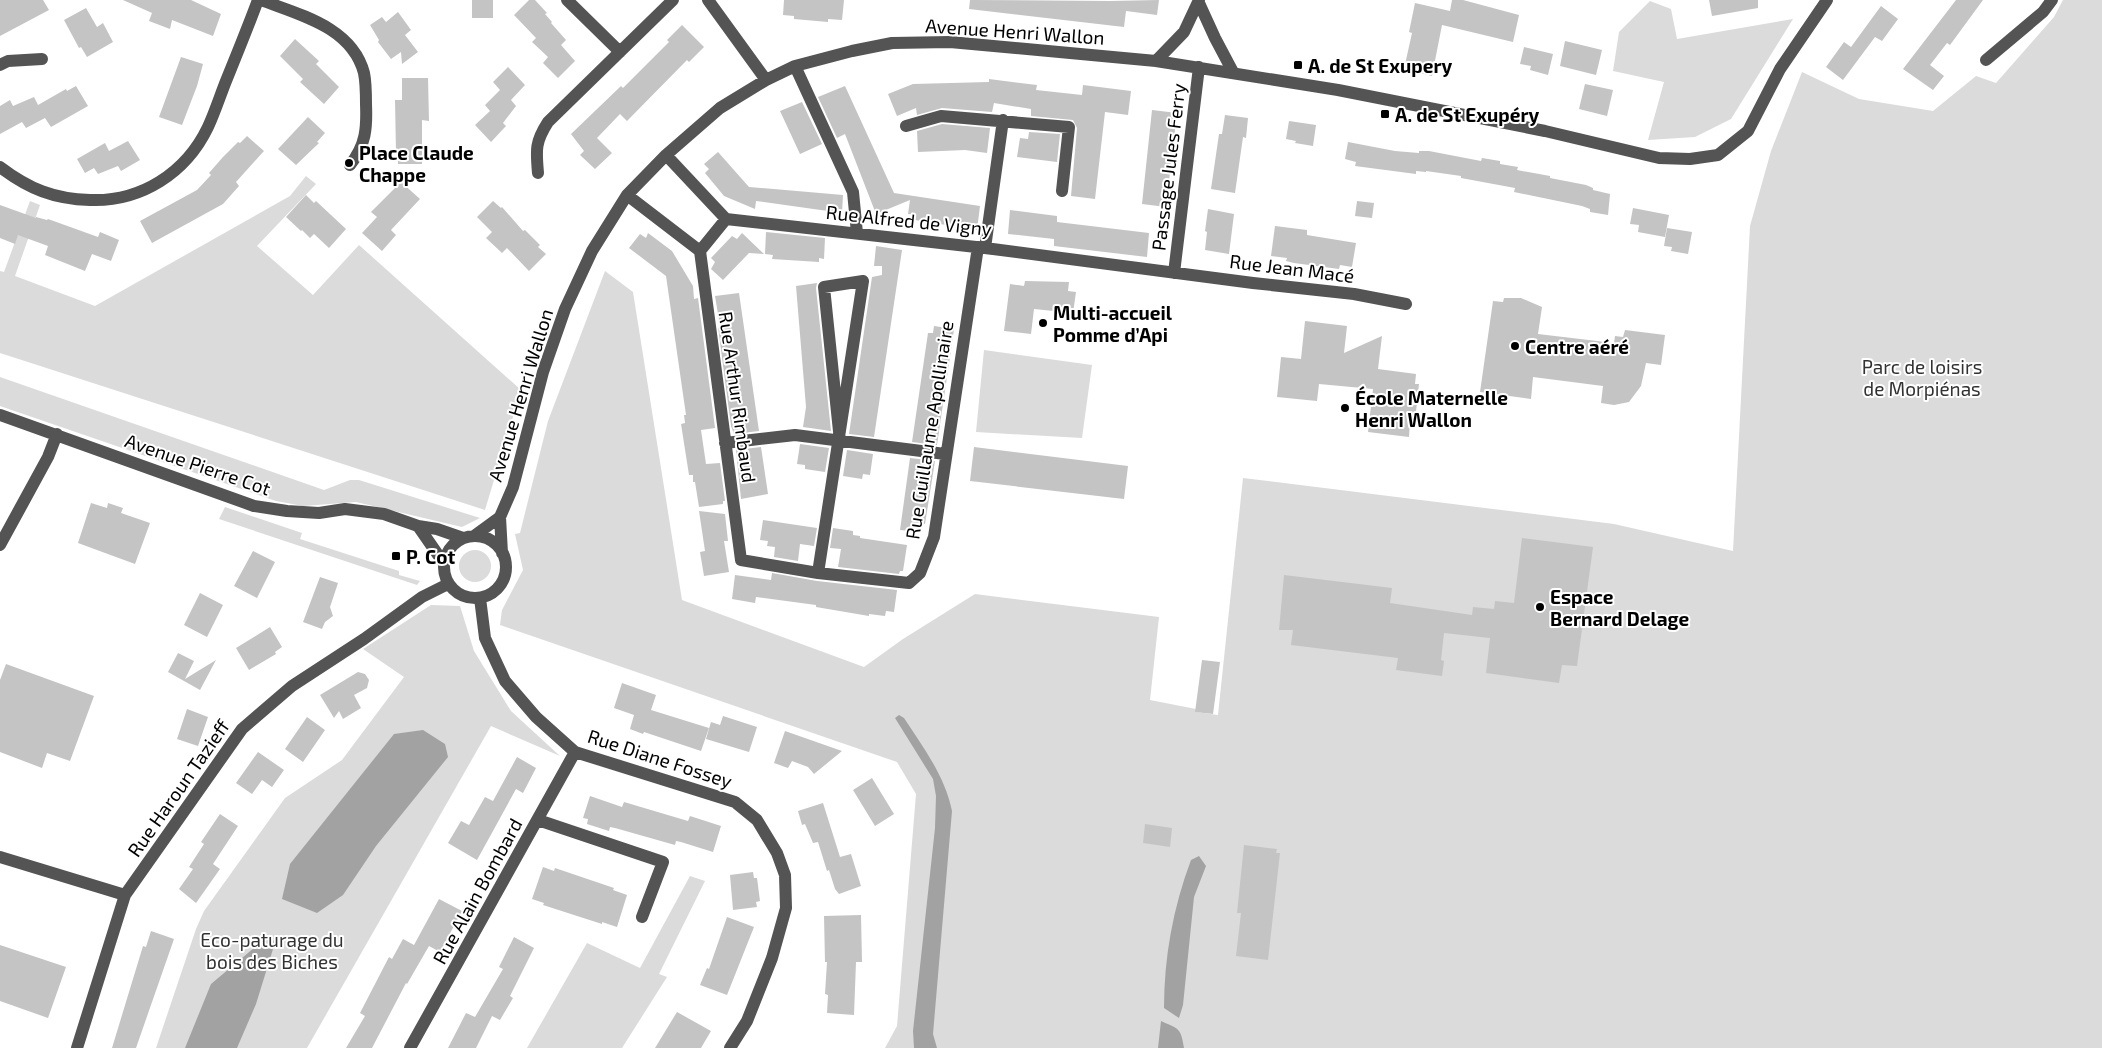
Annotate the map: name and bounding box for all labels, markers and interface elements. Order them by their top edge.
street label: Avenue Henri Wallon [925,13,1105,49]
place label: A. de St Exupery [1308,54,1453,78]
marker: A. de St Exupery [1292,59,1304,71]
street label: Passage Jules Ferry [1146,82,1190,252]
place label: A. de St Exupéry [1395,103,1540,127]
marker: A. de St Exupéry [1379,108,1391,120]
place label: Place Claude Chappe [359,141,474,186]
marker: Place Claude Chappe [343,157,355,169]
street label: Rue Alfred de Vigny [825,200,993,240]
street label: Rue Jean Macé [1228,249,1356,287]
place label: Multi-accueil Pomme d’Api [1053,301,1173,346]
street label: Avenue Henri Wallon [483,306,557,484]
street label: Rue Arthur Rimbaud [715,310,761,484]
marker: Multi-accueil Pomme d’Api [1037,317,1049,329]
street label: Rue Guillaume Apollinaire [900,319,958,541]
place label: Centre aéré [1525,335,1629,358]
marker: Centre aéré [1509,340,1521,352]
park label: Parc de loisirs de Morpiénas [1862,355,1982,400]
place label: École Maternelle Henri Wallon [1355,385,1508,431]
marker: École Maternelle Henri Wallon [1339,402,1351,414]
street label: Avenue Pierre Cot [122,428,274,500]
place label: P. Cot [406,545,455,568]
marker: P. Cot [390,550,402,562]
place label: Espace Bernard Delage [1550,585,1689,630]
marker: Espace Bernard Delage [1534,601,1546,613]
street label: Rue Haroun Tazieff [122,715,234,861]
street label: Rue Diane Fossey [585,724,735,792]
street label: Rue Alain Bombard [427,814,527,968]
park label: Eco-paturage du bois des Biches [200,928,344,973]

